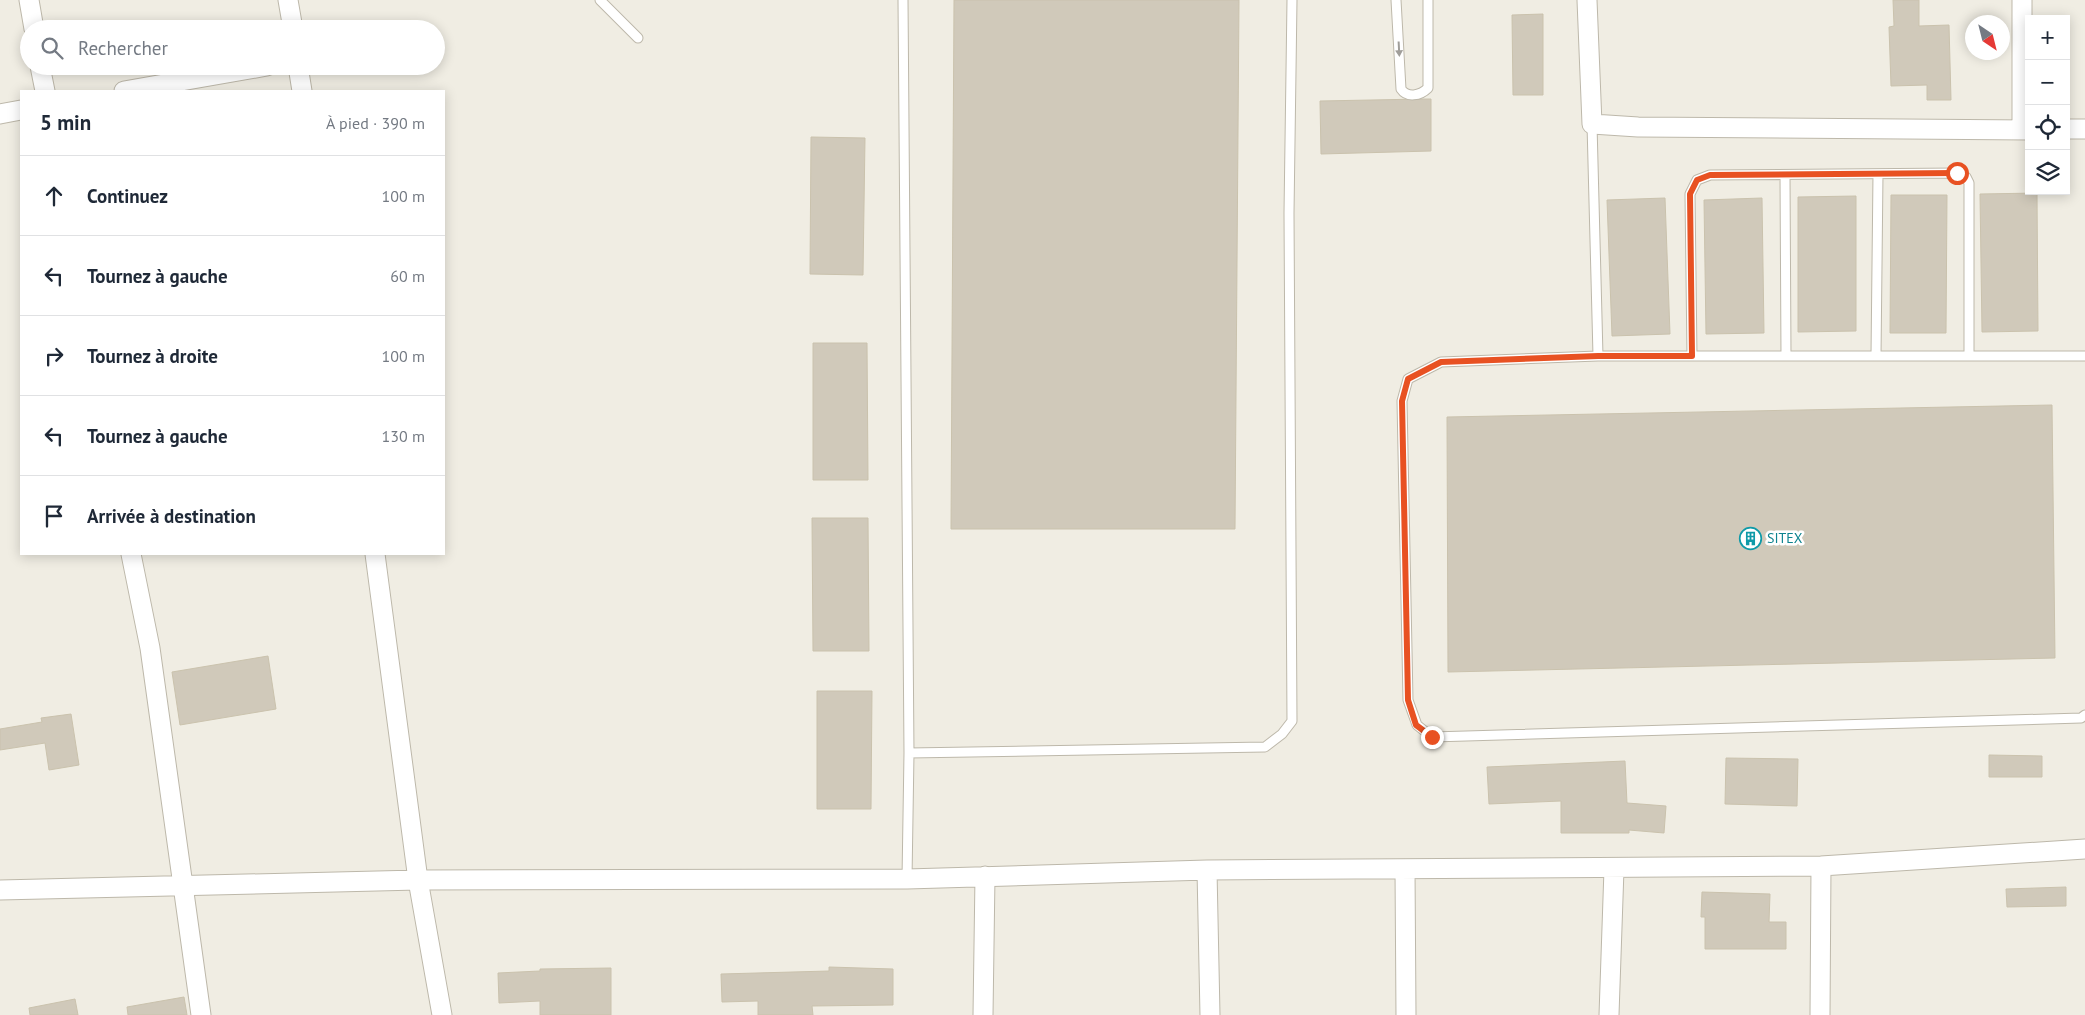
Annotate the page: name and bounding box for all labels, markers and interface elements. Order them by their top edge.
north arrow [1965,15,2010,60]
map controls [2025,15,2070,195]
button: + [2025,15,2070,60]
search box [20,20,445,75]
icon: search [38,34,66,62]
text: Rechercher [78,36,168,60]
one-way arrow [1395,41,1403,57]
button: − [2025,60,2070,105]
button: locate [2025,105,2070,150]
text: 5 min [40,109,91,136]
text: À pied · 390 m [326,113,425,133]
button: layers [2025,150,2070,195]
route start [1946,162,1969,185]
icon: ahead [40,182,68,210]
text: Continuez [87,184,168,208]
text: 100 m [382,186,425,206]
icon: left [40,262,68,290]
text: Tournez à gauche [87,264,228,288]
text: 60 m [390,266,425,286]
icon: right [40,342,68,370]
text: Tournez à droite [87,344,218,368]
text: 100 m [382,346,425,366]
icon: left [40,422,68,450]
text: Tournez à gauche [87,424,228,448]
text: 130 m [382,426,425,446]
icon: arrive [40,502,68,530]
text: Arrivée à destination [87,504,256,528]
building icon: SITEX [1739,526,1763,550]
place label: SITEX [1767,529,1803,547]
route end [1421,726,1444,749]

